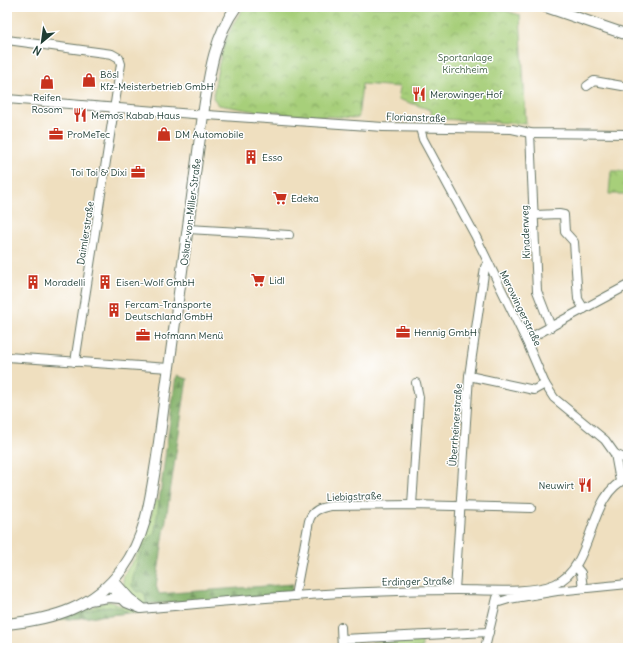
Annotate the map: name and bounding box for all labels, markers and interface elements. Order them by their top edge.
north arrow [22,22,62,62]
text: N [30,43,44,59]
park label: Sportanlage Kirchheim [438,51,492,76]
place label: Bösl Kfz-Meisterbetrieb GmbH [100,68,214,93]
shop icon: Bösl Kfz-Meisterbetrieb GmbH [81,72,97,88]
shop icon: Reifen Rosom [39,74,55,90]
restaurant icon: Merowinger Hof [411,86,427,102]
place label: Merowinger Hof [430,88,503,101]
place label: Reifen Rosom [32,91,63,116]
restaurant icon: Memos Kabab Haus [72,107,88,123]
place label: Memos Kabab Haus [91,109,180,122]
street label: Florianstraße [386,110,446,125]
office icon: ProMeTec [48,126,64,142]
shop icon: DM Automobile [156,126,172,142]
place label: ProMeTec [67,128,110,141]
place label: DM Automobile [175,128,244,141]
building icon: Esso [243,149,259,165]
place label: Esso [262,151,283,164]
street label: Oskar-von-Miller-Straße [177,158,204,266]
office icon: Toi Toi & Dixi [130,164,146,180]
place label: Toi Toi & Dixi [71,166,127,179]
supermarket icon: Edeka [272,190,288,206]
place label: Edeka [291,192,319,205]
street label: Daimlerstraße [74,200,97,266]
street label: Kinaderweg [518,205,533,259]
street label: Merowingerstraße [497,268,544,348]
supermarket icon: Lidl [250,272,266,288]
building icon: Moradelli [25,274,41,290]
building icon: Eisen-Wolf GmbH [97,274,113,290]
place label: Lidl [269,274,285,287]
place label: Moradelli [44,276,85,289]
place label: Eisen-Wolf GmbH [116,276,195,289]
place label: Fercam-Transporte Deutschland GmbH [125,298,213,323]
building icon: Fercam-Transporte Deutschland GmbH [106,302,122,318]
office icon: Hennig GmbH [395,324,411,340]
place label: Hennig GmbH [414,326,477,339]
office icon: Hofmann Menü [135,327,151,343]
place label: Hofmann Menü [154,329,224,342]
street label: Überrheinerstraße [446,383,465,467]
restaurant icon: Neuwirt [577,477,593,493]
place label: Neuwirt [538,479,575,492]
street label: Liebigstraße [326,489,382,504]
street label: Erdinger Straße [382,574,452,589]

